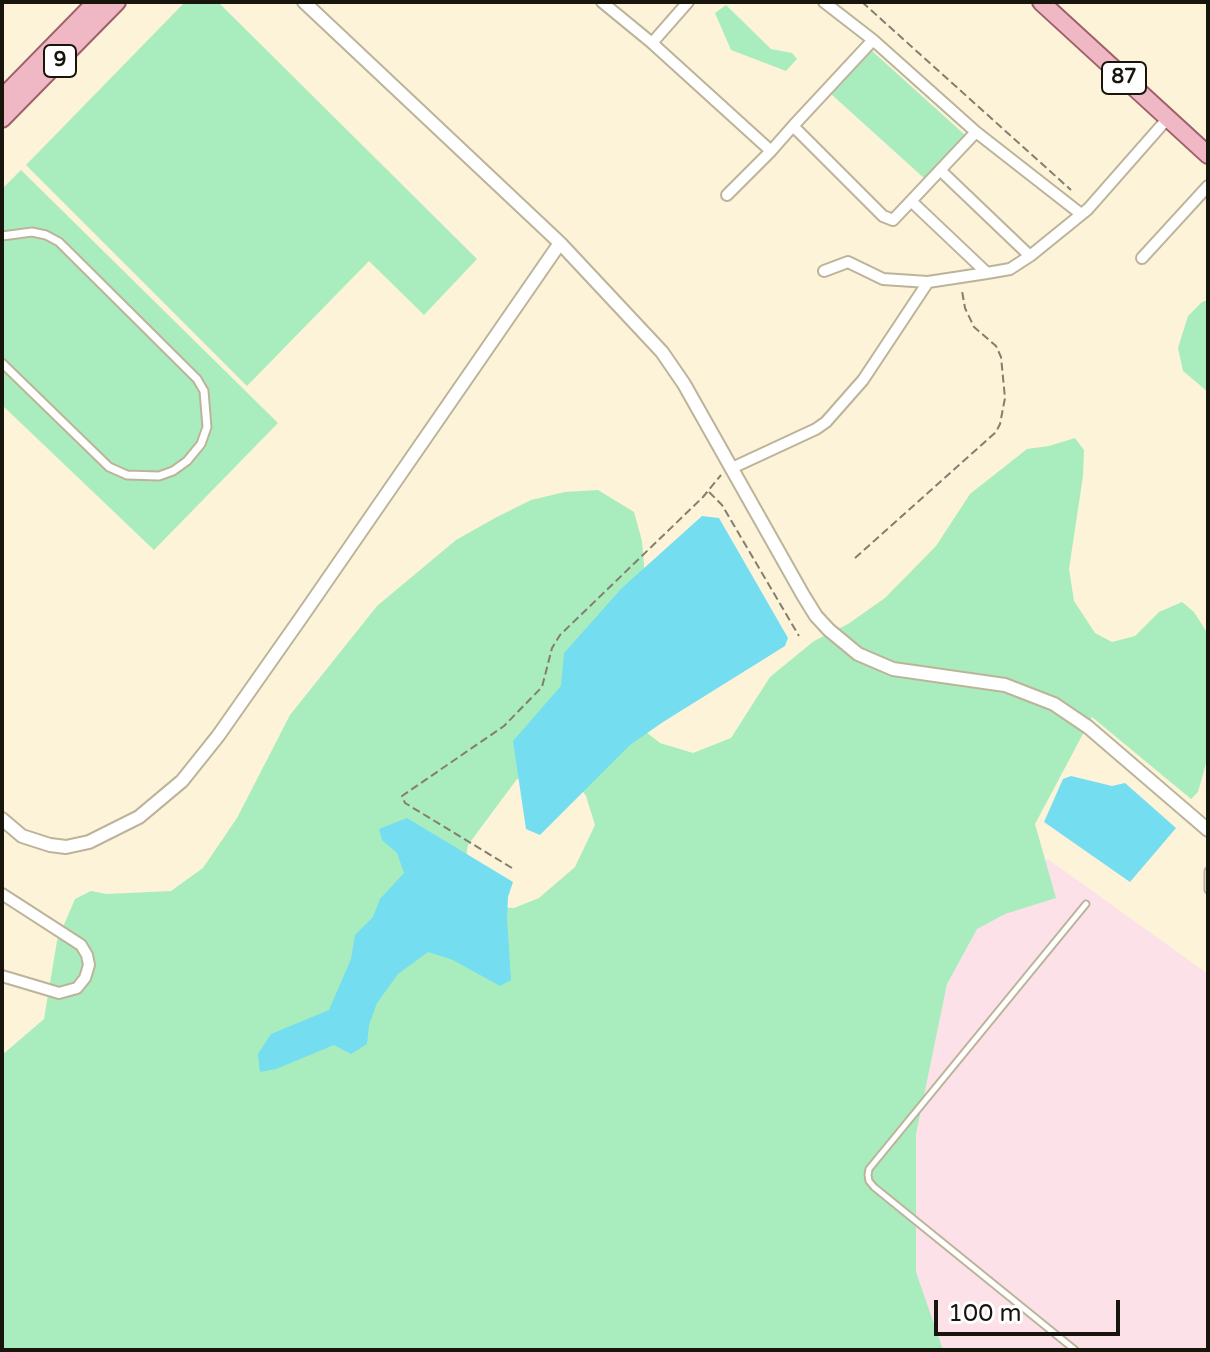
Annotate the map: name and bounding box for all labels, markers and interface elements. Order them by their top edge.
road number: 9 [44,45,76,77]
road number: 87 [1102,62,1146,94]
scale bar [938,1284,1124,1334]
text: 100 m [948,1299,1022,1328]

